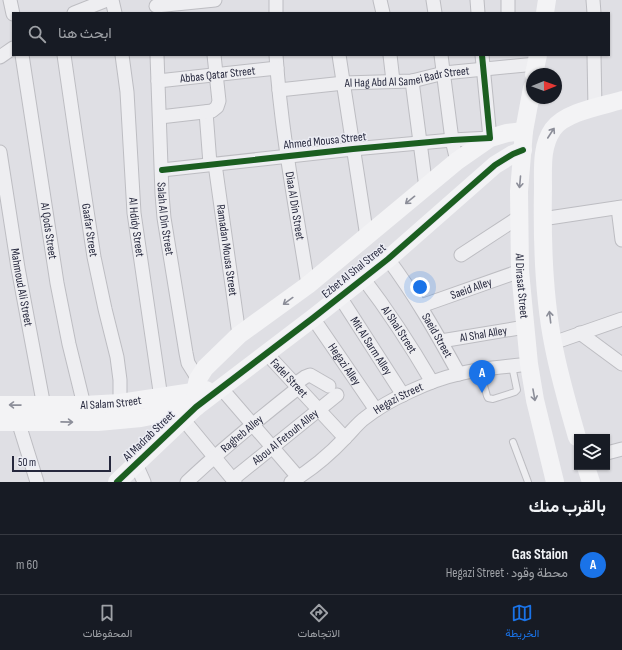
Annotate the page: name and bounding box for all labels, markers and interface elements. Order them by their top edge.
search box [12,12,610,56]
icon: search [26,23,48,45]
text: ابحث هنا [58,24,112,43]
street label: Abbas Qatar Street [178,63,256,86]
street label: Al Hag Abd Al Samei Badr Street [343,63,470,91]
north arrow [526,68,562,104]
one-way arrow [547,127,555,139]
street label: Ahmed Mousa Street [282,129,367,153]
street label: Diaa Al Din Street [282,170,308,242]
one-way arrow [516,175,523,188]
street label: Salah Al Din Street [154,182,178,257]
street label: Al Hdidy Street [126,196,148,258]
one-way arrow [404,196,415,205]
street label: Al Qods Street [37,201,61,261]
street label: Gaafar Street [78,202,101,258]
street label: Ramadan Mousa Street [213,203,241,297]
street label: Ezbet Al Shal Street [319,240,389,301]
street label: Mahmoud Ali Street [8,247,36,328]
street label: Al Dirasat Street [512,252,532,320]
street label: Saeid Alley [448,274,494,303]
your location [410,277,430,297]
one-way arrow [282,297,293,305]
street label: Al Shal Street [378,302,420,356]
street label: Saeid Street [418,310,456,361]
one-way arrow [546,311,553,324]
street label: Mit Al Sarm Alley [347,314,396,378]
street label: Al Shal Alley [458,323,509,345]
street label: Hegazi Alley [325,340,365,388]
street label: Fadel Street [267,355,311,401]
pin: A [469,360,495,393]
street label: Hegazi Street [370,379,426,417]
one-way arrow [530,388,538,401]
street label: Al Salam Street [79,392,143,413]
one-way arrow [9,401,22,409]
street label: Abou Al Fetouh Alley [248,405,321,469]
street label: Al Madrab Street [119,407,178,465]
street label: Ragheb Alley [217,411,266,456]
one-way arrow [60,418,73,426]
map controls [574,434,610,470]
button: layers [574,434,610,470]
scale bar [12,454,111,473]
text: 50 m [18,456,36,469]
text: بالقرب منك [529,497,606,517]
text: Gas Staion [512,545,568,564]
text: 60 m [16,557,38,573]
text: A [590,557,596,573]
text: محطة وقود · Hegazi Street [446,565,568,581]
tab: المحفوظات [83,602,132,643]
tab: الاتجاهات [297,602,340,643]
tab: الخريطة [505,602,539,643]

